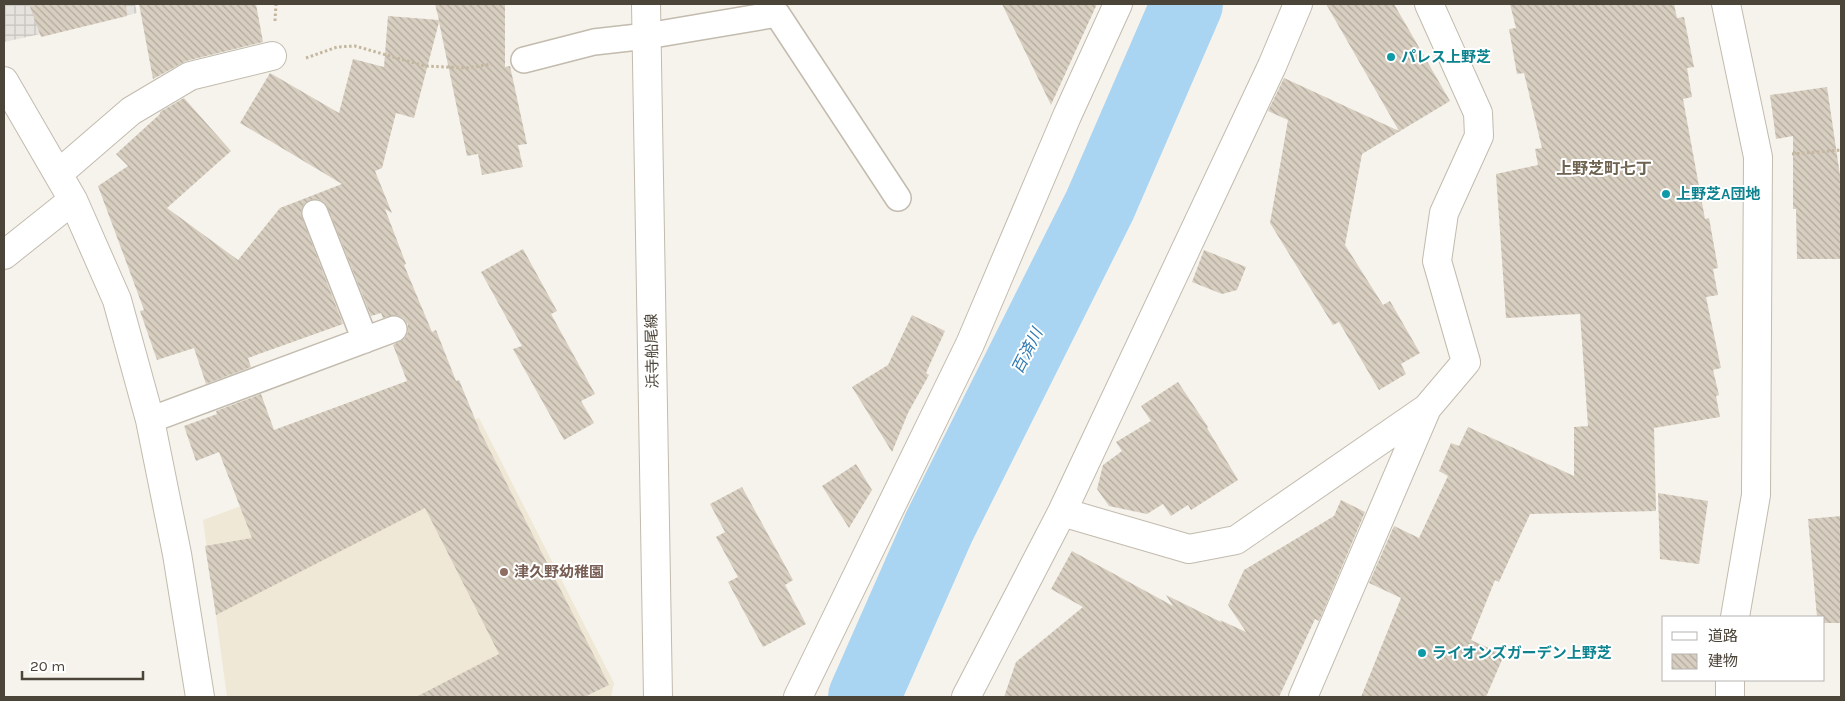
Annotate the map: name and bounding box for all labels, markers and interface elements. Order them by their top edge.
place label: パレス上野芝 [1401,48,1491,66]
marker: パレス上野芝 [1385,51,1397,63]
district label: 上野芝町七丁 [1556,159,1652,178]
place label: 上野芝A団地 [1676,185,1760,203]
marker: 上野芝A団地 [1660,188,1672,200]
street label: 浜寺船尾線 [642,313,662,389]
water label: 百済川 [1008,324,1047,377]
place label: 津久野幼稚園 [514,563,604,581]
marker: 津久野幼稚園 [498,566,510,578]
legend [1662,616,1825,681]
text: 道路 [1708,627,1738,645]
place label: ライオンズガーデン上野芝 [1432,644,1612,662]
marker: ライオンズガーデン上野芝 [1416,647,1428,659]
scale bar [22,648,144,680]
text: 建物 [1708,652,1738,670]
text: 20 m [30,657,65,675]

